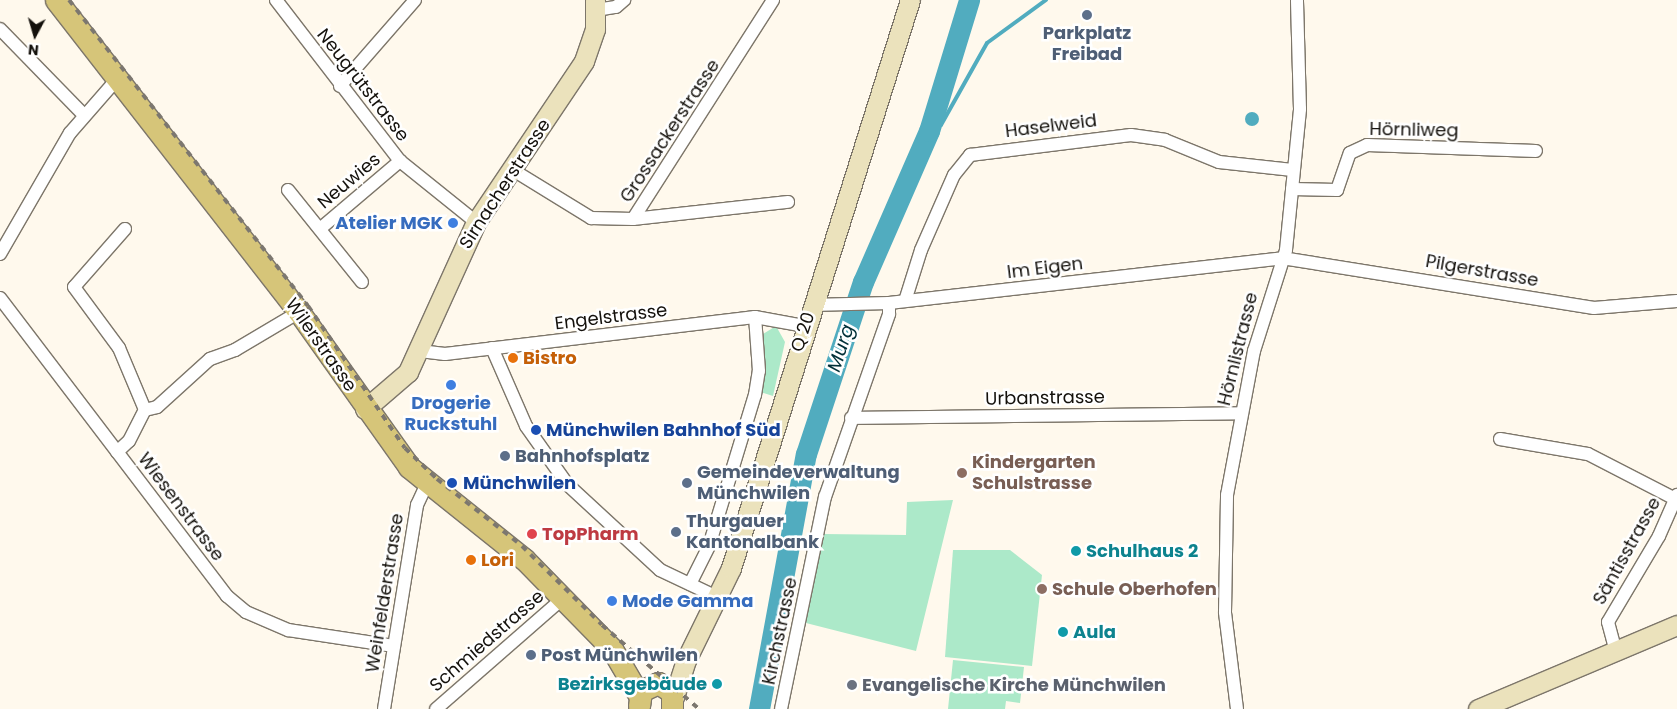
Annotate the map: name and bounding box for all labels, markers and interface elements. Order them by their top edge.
marker: Parkplatz Freibad [1081,9,1093,21]
north arrow [10,10,60,60]
place label: Parkplatz Freibad [1043,23,1131,66]
street label: Neugrütstrasse [312,24,414,146]
text: N [27,39,40,60]
street label: Grossackerstrasse [616,55,724,207]
street label: Haselweid [1004,110,1098,142]
street label: Sirnacherstrasse [455,115,555,253]
street label: Hörnliweg [1369,118,1459,142]
street label: Neuwies [313,149,385,213]
place label: Atelier MGK [335,212,443,234]
marker: Atelier MGK [447,217,459,229]
street label: Pilgerstrasse [1424,250,1540,292]
street label: Im Eigen [1006,253,1084,283]
street label: Hörnlistrasse [1214,290,1262,408]
street label: Wilerstrasse [281,294,361,396]
street label: Engelstrasse [553,299,669,335]
street label: Q 20 [786,309,820,355]
water label: Murg [823,321,859,375]
place label: Bistro [523,347,577,369]
marker: Bistro [507,352,519,364]
marker: Drogerie Ruckstuhl [445,379,457,391]
street label: Urbanstrasse [985,386,1105,410]
place label: Drogerie Ruckstuhl [405,393,497,436]
place label: Münchwilen Bahnhof Süd [546,419,781,441]
marker: Münchwilen Bahnhof Süd [530,424,542,436]
place label: Bahnhofsplatz [515,445,649,467]
street label: Wiesenstrasse [133,449,229,565]
marker: Bahnhofsplatz [499,450,511,462]
place label: Kindergarten Schulstrasse [972,452,1096,494]
place label: Gemeindeverwaltung Münchwilen [697,462,900,504]
marker: Kindergarten Schulstrasse [956,467,968,479]
place label: Münchwilen [463,472,576,494]
marker: Münchwilen [445,476,459,490]
marker: Gemeindeverwaltung Münchwilen [681,477,693,489]
street label: Säntisstrasse [1589,494,1665,608]
place label: Thurgauer Kantonalbank [686,511,819,554]
street label: Weinfelderstrasse [362,512,408,674]
place label: TopPharm [542,523,639,545]
marker: Thurgauer Kantonalbank [670,526,682,538]
marker: TopPharm [526,528,538,540]
place label: Schulhaus 2 [1086,540,1198,562]
marker: Schulhaus 2 [1070,545,1082,557]
place label: Lori [481,549,514,571]
marker: Lori [465,554,477,566]
street label: Kirchstrasse [758,575,802,687]
place label: Schule Oberhofen [1052,578,1217,600]
marker: Schule Oberhofen [1036,583,1048,595]
street label: Schmiedstrasse [426,586,548,696]
place label: Mode Gamma [622,590,753,612]
marker: Mode Gamma [606,595,618,607]
place label: Aula [1073,621,1116,643]
marker: Aula [1057,626,1069,638]
place label: Post Münchwilen [541,644,698,666]
marker: Post Münchwilen [525,649,537,661]
place label: Bezirksgebäude [558,673,707,695]
place label: Evangelische Kirche Münchwilen [862,674,1166,696]
marker: Bezirksgebäude [711,678,723,690]
marker: Evangelische Kirche Münchwilen [846,679,858,691]

